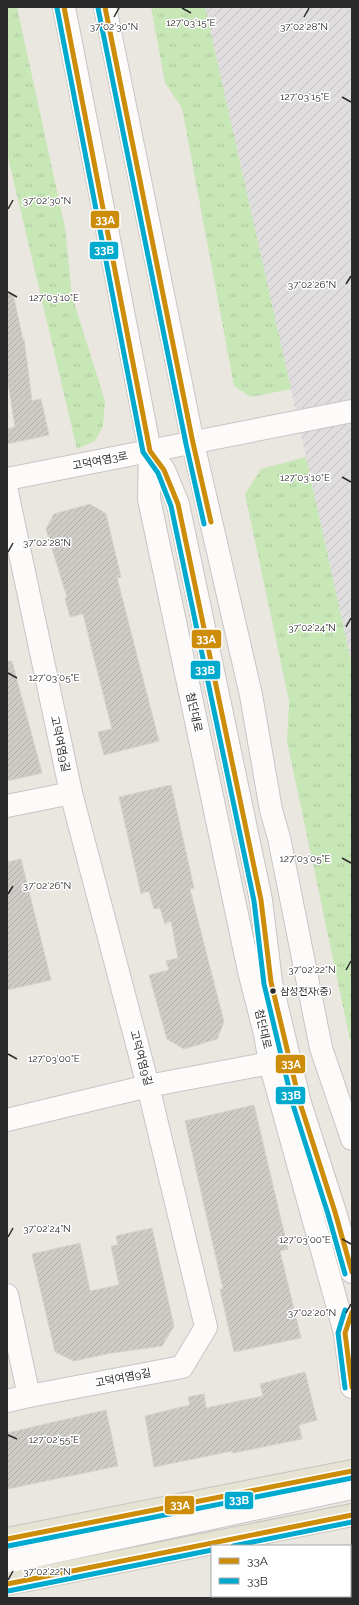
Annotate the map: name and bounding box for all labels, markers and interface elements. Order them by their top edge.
text: 127°03'15"E [166,17,216,28]
text: 37°02'30"N [90,21,138,32]
text: 37°02'28"N [280,21,328,32]
text: 127°03'15"E [280,91,330,102]
text: 37°02'30"N [23,195,71,206]
line badge: 33A [90,210,120,229]
text: 33A [95,214,115,227]
line badge: 33B [89,241,119,260]
text: 33B [94,244,114,257]
text: 37°02'26"N [288,279,336,290]
text: 127°03'10"E [29,292,79,303]
street label: 고덕여염3로 [71,449,129,473]
text: 127°03'10"E [280,472,330,483]
text: 37°02'28"N [23,537,71,548]
text: 37°02'24"N [288,622,336,633]
line badge: 33A [191,629,222,649]
text: 33A [196,633,216,646]
line badge: 33B [190,660,221,680]
text: 33B [195,664,215,677]
text: 127°03'05"E [28,672,80,683]
street label: 첨단대로 [183,691,205,733]
street label: 고덕여염9길 [48,715,72,773]
text: 127°03'05"E [279,853,331,864]
text: 37°02'26"N [23,880,71,891]
text: 37°02'22"N [288,964,336,975]
marker: 삼성전자(중) [268,986,278,996]
place label: 삼성전자(중) [280,986,332,997]
street label: 첨단대로 [252,1008,274,1050]
street label: 고덕여염9길 [127,1029,155,1087]
text: 127°03'00"E [28,1053,80,1064]
line badge: 33A [275,1054,306,1074]
text: 33A [281,1058,301,1071]
line badge: 33B [275,1086,306,1105]
text: 33B [281,1089,301,1102]
text: 37°02'24"N [23,1223,71,1234]
text: 127°03'00"E [279,1234,331,1245]
text: 37°02'20"N [288,1307,336,1318]
street label: 고덕여염9길 [94,1366,152,1390]
text: 127°02'55"E [29,1434,79,1445]
line badge: 33B [224,1491,254,1510]
text: 33B [229,1494,249,1507]
line badge: 33A [164,1495,195,1515]
text: 33A [170,1499,190,1512]
legend [211,1545,351,1597]
text: 33A [247,1554,268,1568]
text: 37°02'22"N [23,1566,71,1577]
text: 33B [247,1574,268,1588]

